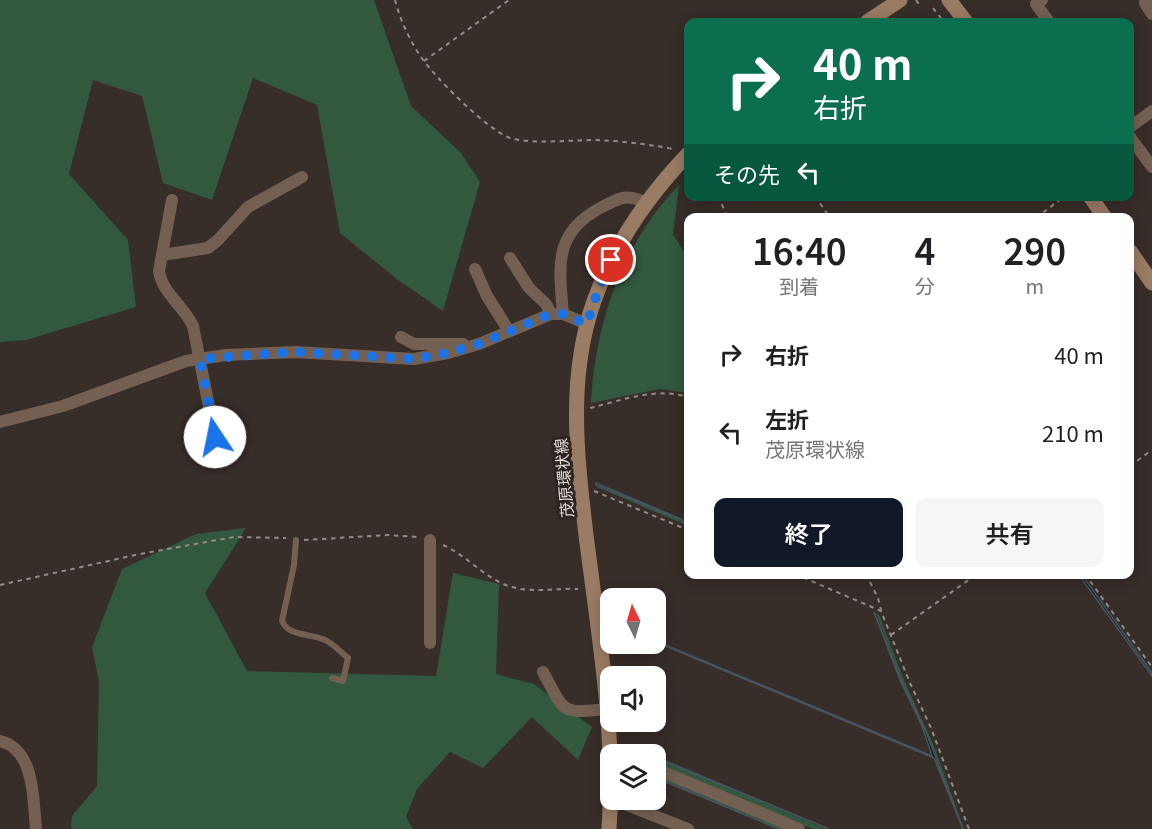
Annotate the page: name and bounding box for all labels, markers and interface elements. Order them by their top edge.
text: 40 m [813,31,913,92]
icon: right [714,42,792,120]
text: 右折 [813,87,867,126]
icon: left [792,156,825,189]
text: その先 [714,157,780,189]
text: 16:40 [752,223,847,275]
text: 4 [915,223,935,275]
text: 290 [1003,223,1066,275]
pin [585,234,636,285]
icon: arrive [594,243,627,276]
text: 到着 [779,271,819,300]
text: 分 [915,271,935,300]
text: m [1025,271,1044,300]
icon: right [714,338,747,371]
text: 右折 [765,338,809,370]
text: 40 m [1054,338,1104,370]
text: 左折 [765,402,809,434]
position arrow [183,405,247,469]
icon: left [714,416,747,449]
text: 210 m [1042,416,1104,448]
text: 茂原環状線 [765,434,865,463]
street label: 茂原環状線 [548,437,578,519]
button: 終了 [714,498,903,567]
button: 共有 [915,498,1104,567]
north arrow [600,588,666,654]
map controls [600,588,666,810]
button: sound [600,666,666,732]
button: layers [600,744,666,810]

